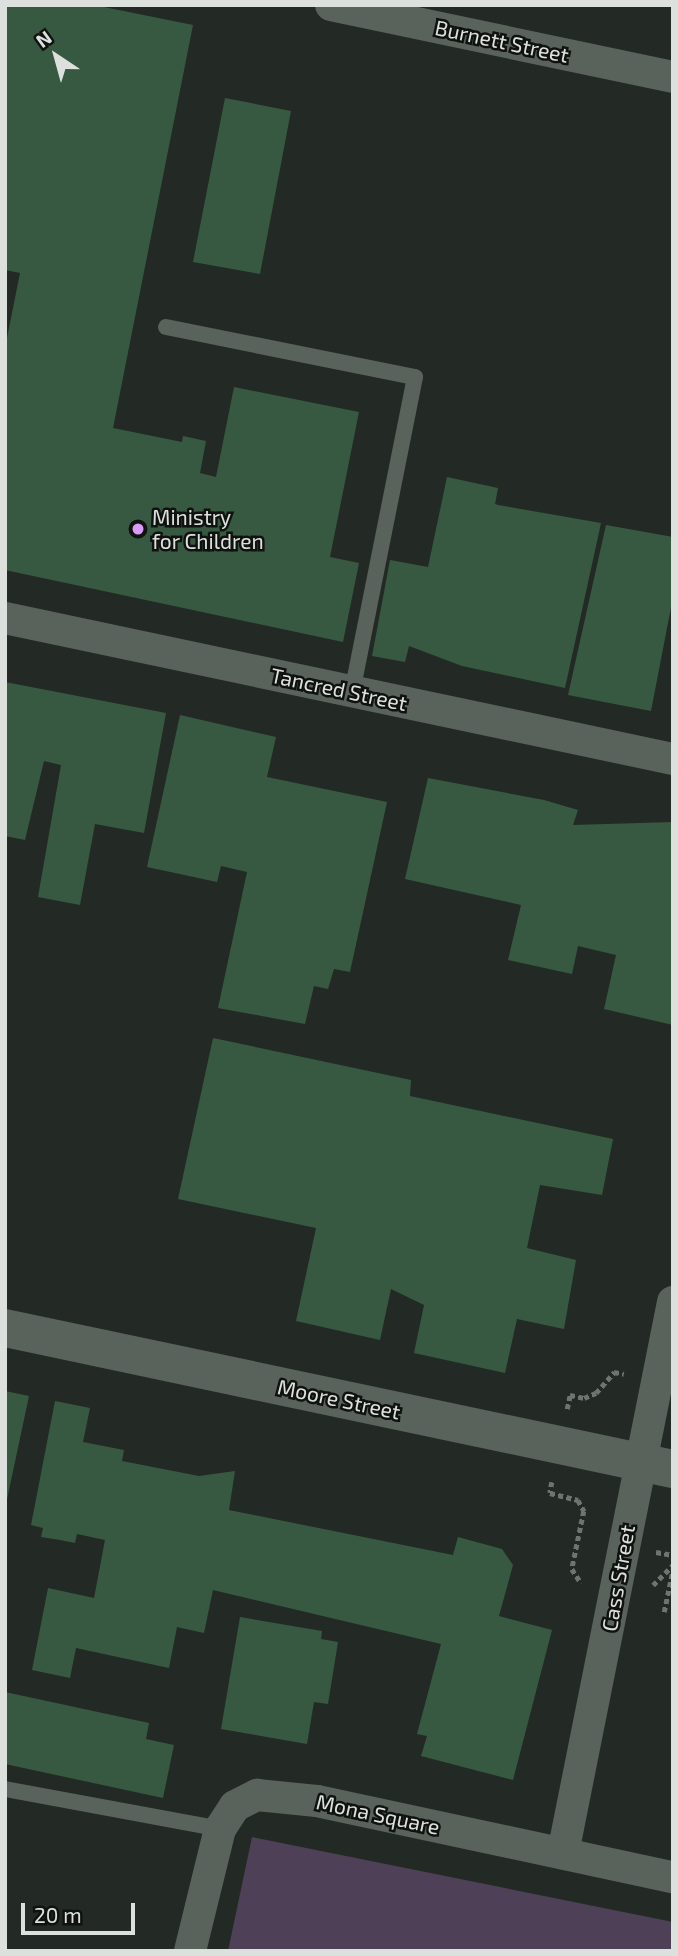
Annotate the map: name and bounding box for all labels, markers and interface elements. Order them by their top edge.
street label: Burnett Street [433,15,571,67]
north arrow [21,21,91,91]
text: N [31,25,56,52]
place label: Ministry for Children [152,504,264,554]
marker: Ministry for Children [130,521,146,537]
street label: Tancred Street [269,662,409,716]
street label: Moore Street [275,1374,403,1424]
street label: Cass Street [596,1523,640,1633]
street label: Mona Square [314,1789,442,1839]
scale bar [24,1890,138,1934]
text: 20 m [34,1902,82,1927]

